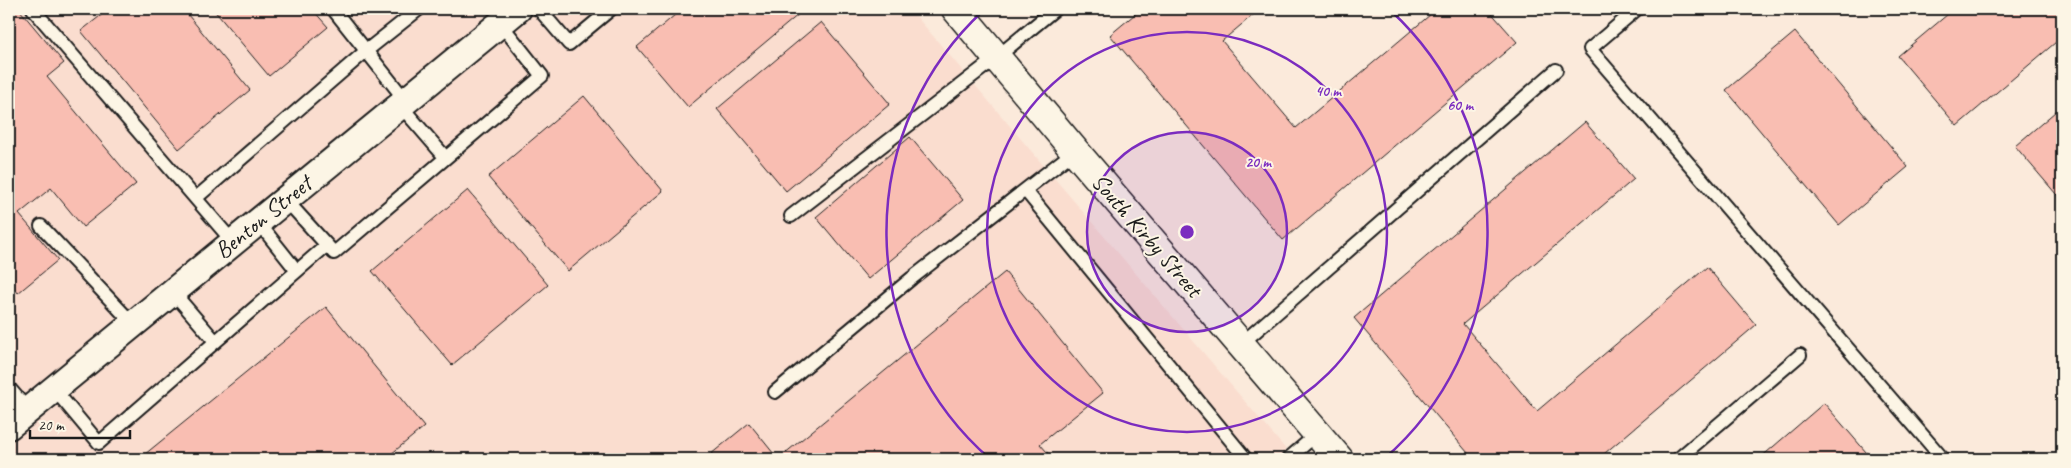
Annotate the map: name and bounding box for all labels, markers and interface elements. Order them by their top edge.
text: 40 m [1315,82,1342,101]
text: 60 m [1447,96,1474,115]
text: 20 m [1245,153,1272,172]
street label: Benton Street [208,167,320,265]
street label: South Kirby Street [1085,167,1210,305]
centre of rings [1178,223,1196,241]
scale bar [30,408,130,440]
text: 20 m [38,416,65,435]

